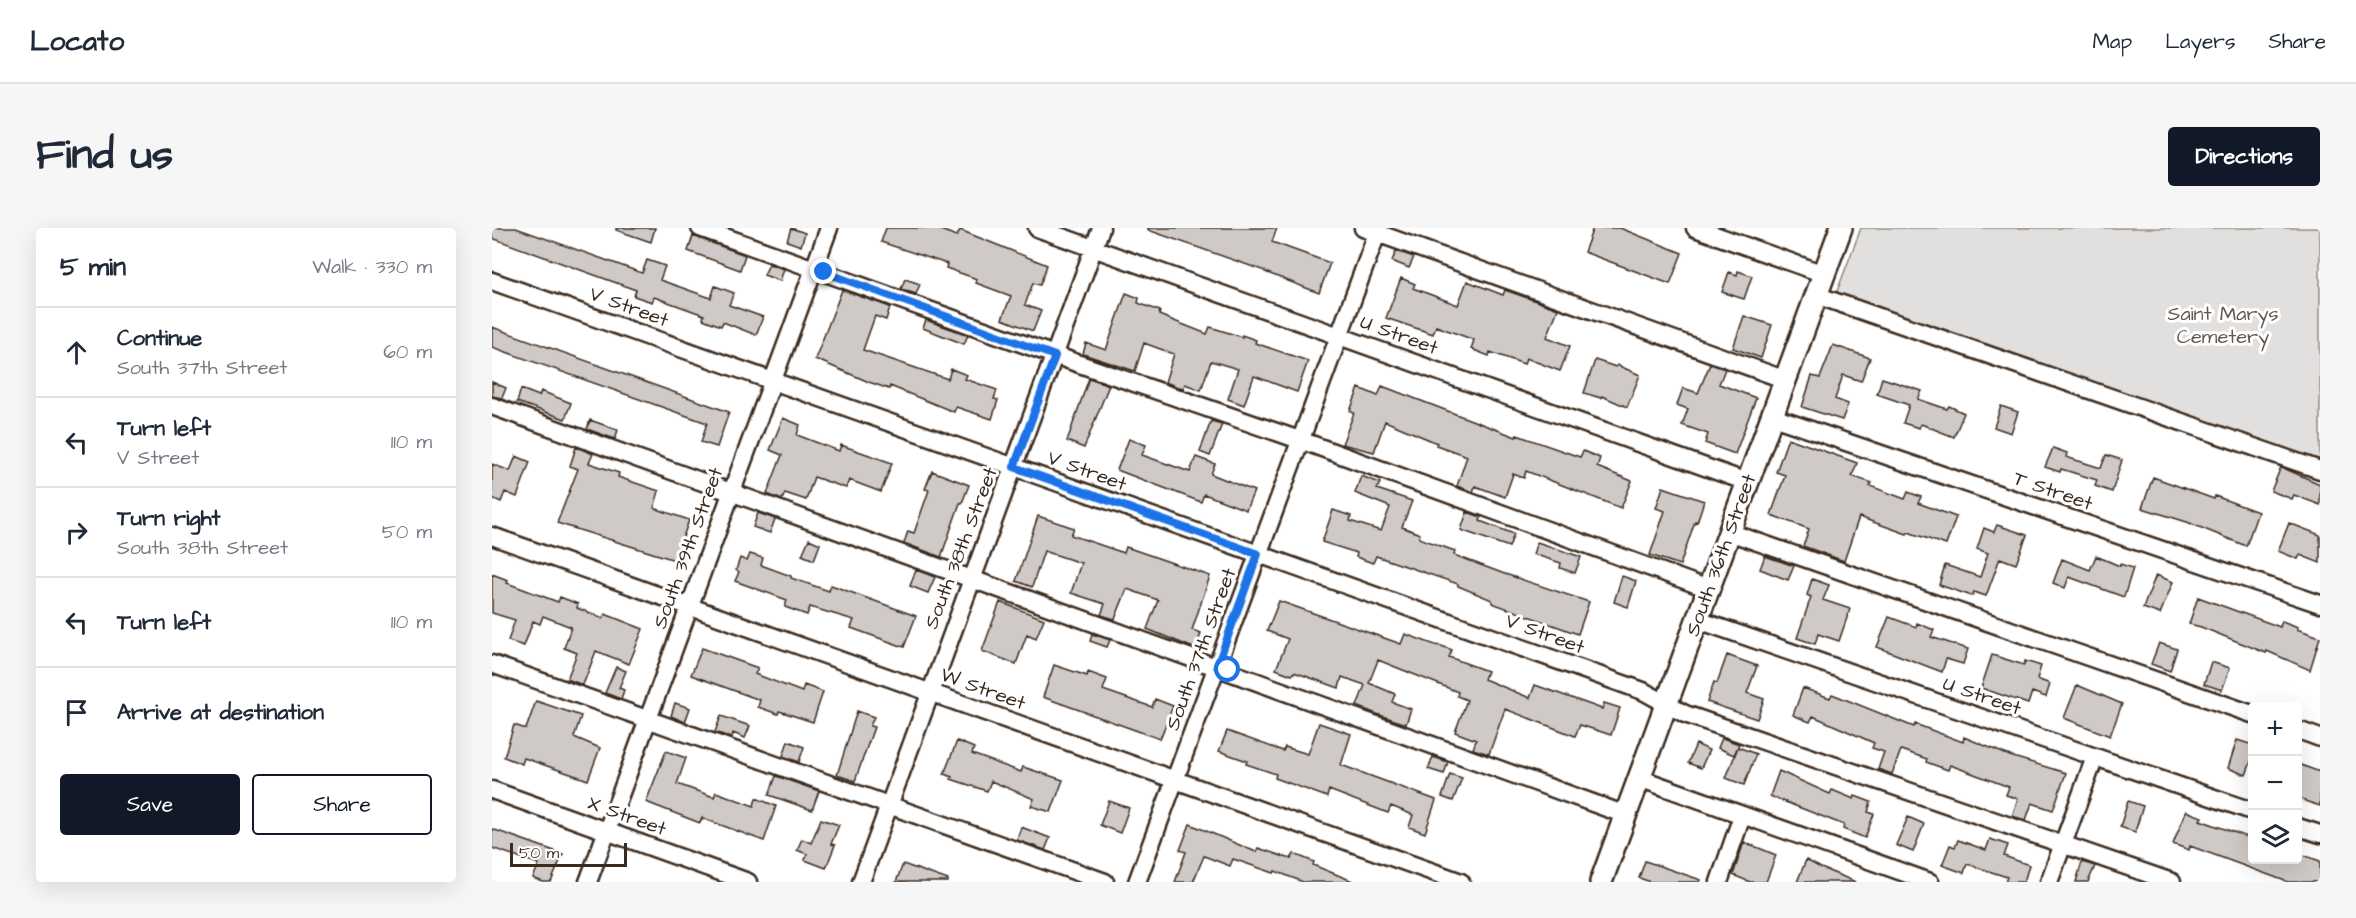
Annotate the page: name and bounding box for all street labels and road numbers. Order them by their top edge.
street label: V Street [586,280,672,334]
street label: U Street [1356,308,1442,362]
street label: V Street [1044,444,1130,498]
street label: South 38th Street [917,463,1005,633]
street label: South 39th Street [646,464,730,632]
street label: T Street [2010,464,2096,518]
street label: South 36th Street [1679,470,1763,640]
street label: South 37th Street [1159,564,1243,734]
street label: V Street [1502,607,1588,661]
street label: W Street [937,661,1029,717]
street label: U Street [1939,670,2025,722]
street label: X Street [584,789,670,843]

